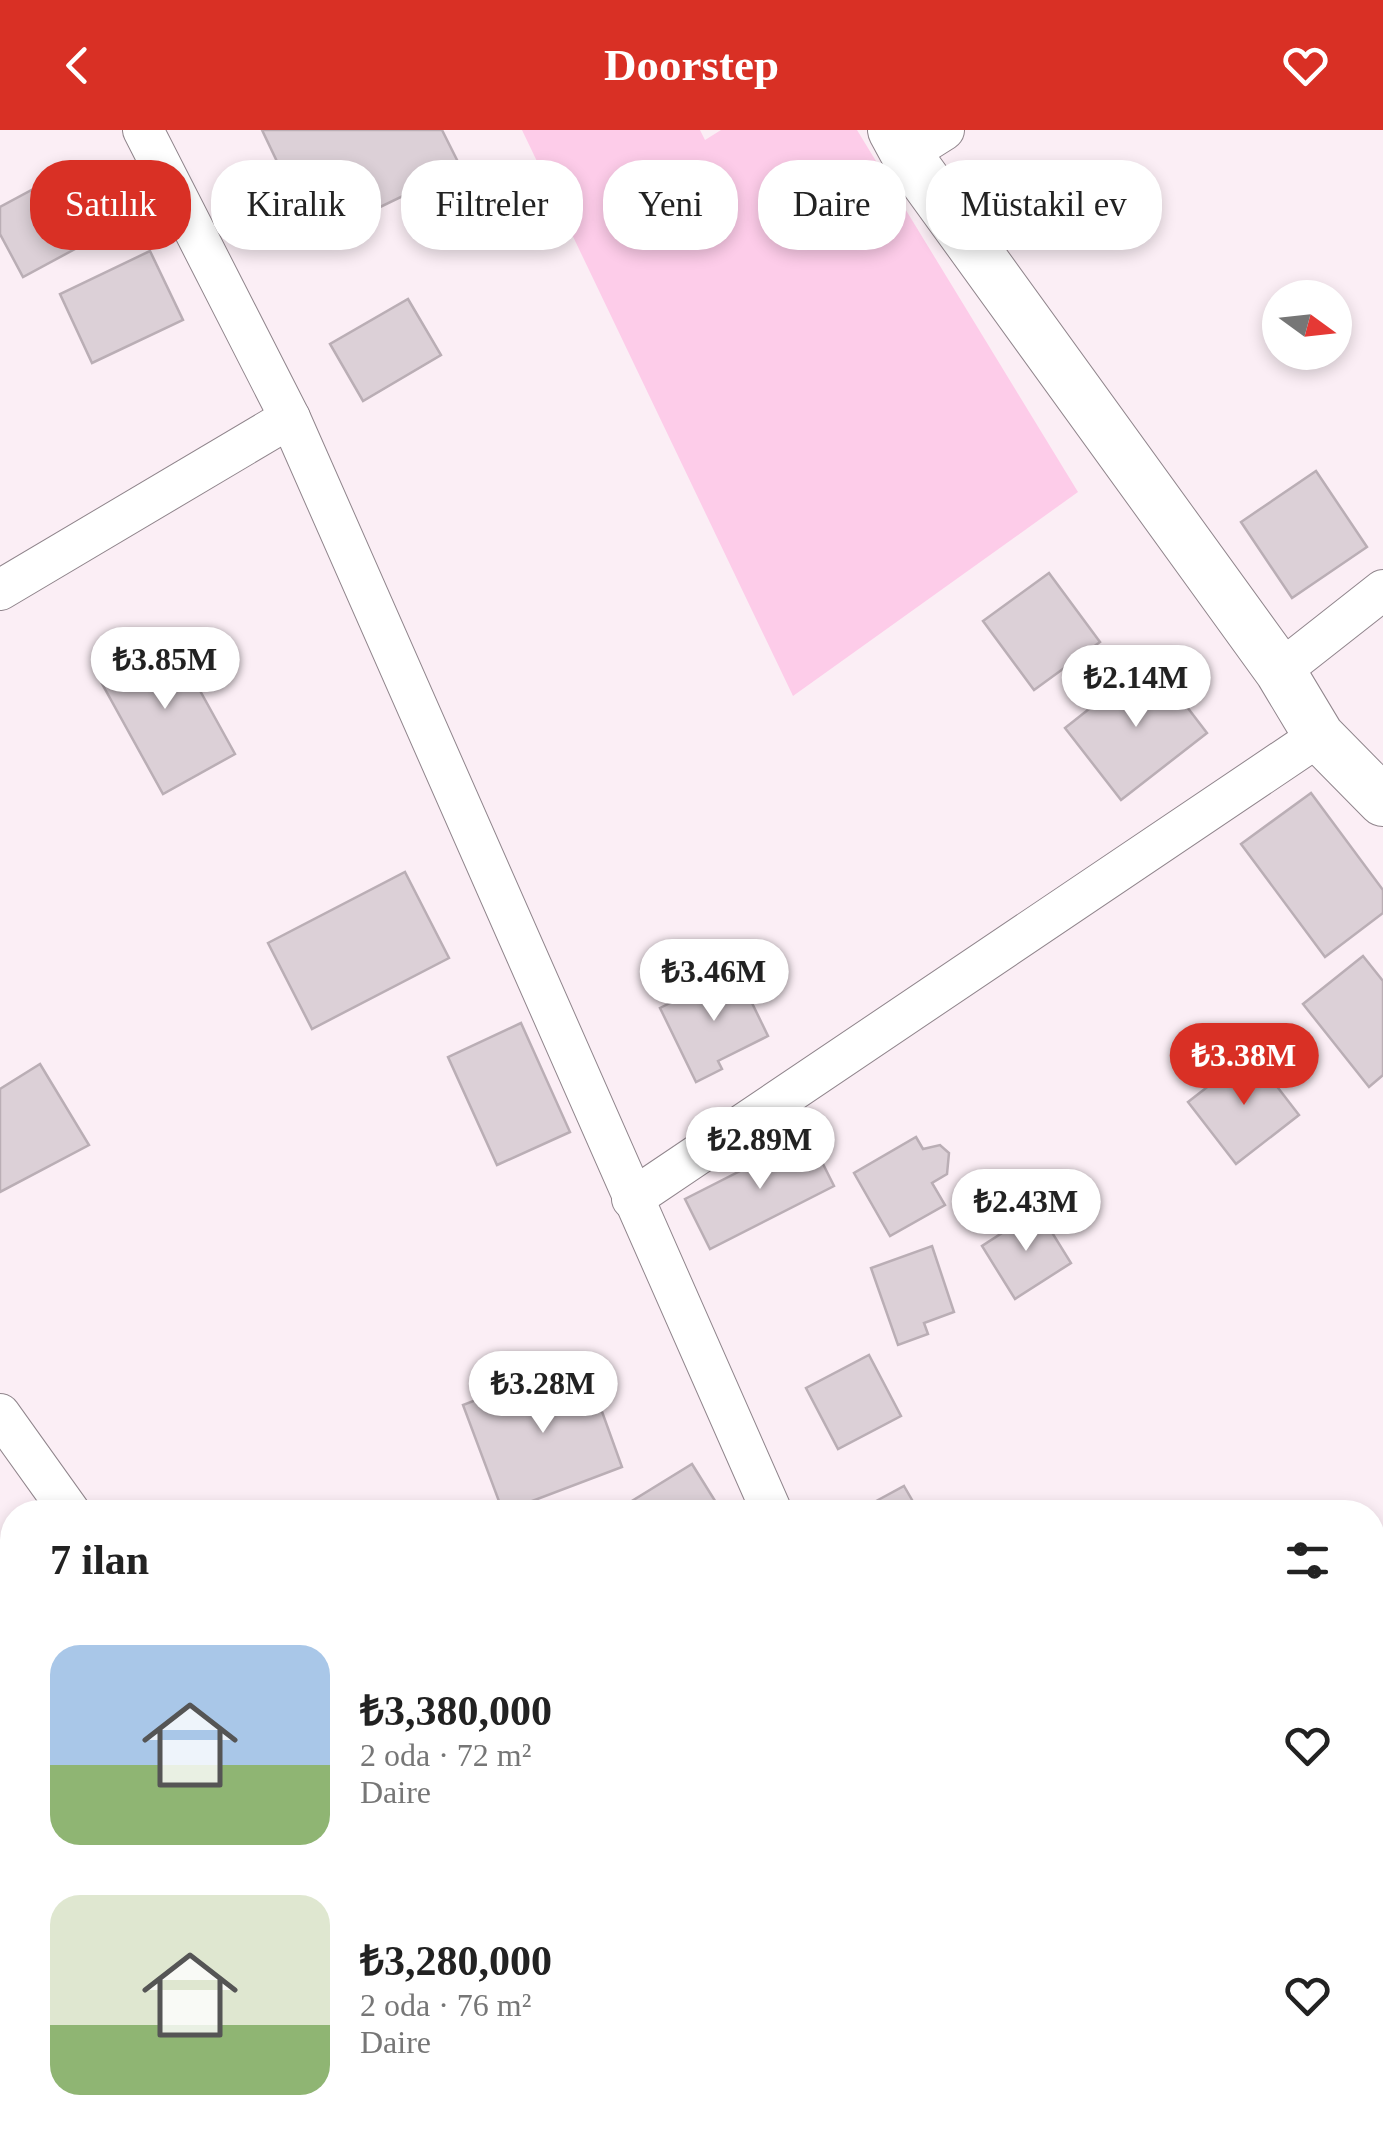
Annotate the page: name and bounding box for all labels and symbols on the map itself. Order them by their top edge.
north arrow [1262,280,1352,370]
pin: ₺3.85M [84,627,246,712]
pin: ₺2.14M [1055,645,1217,730]
pin: ₺3.46M [633,939,795,1024]
pin: ₺3.38M [1163,1023,1325,1108]
pin: ₺2.89M [679,1107,841,1192]
pin: ₺2.43M [945,1169,1107,1254]
pin: ₺3.28M [462,1351,624,1436]

